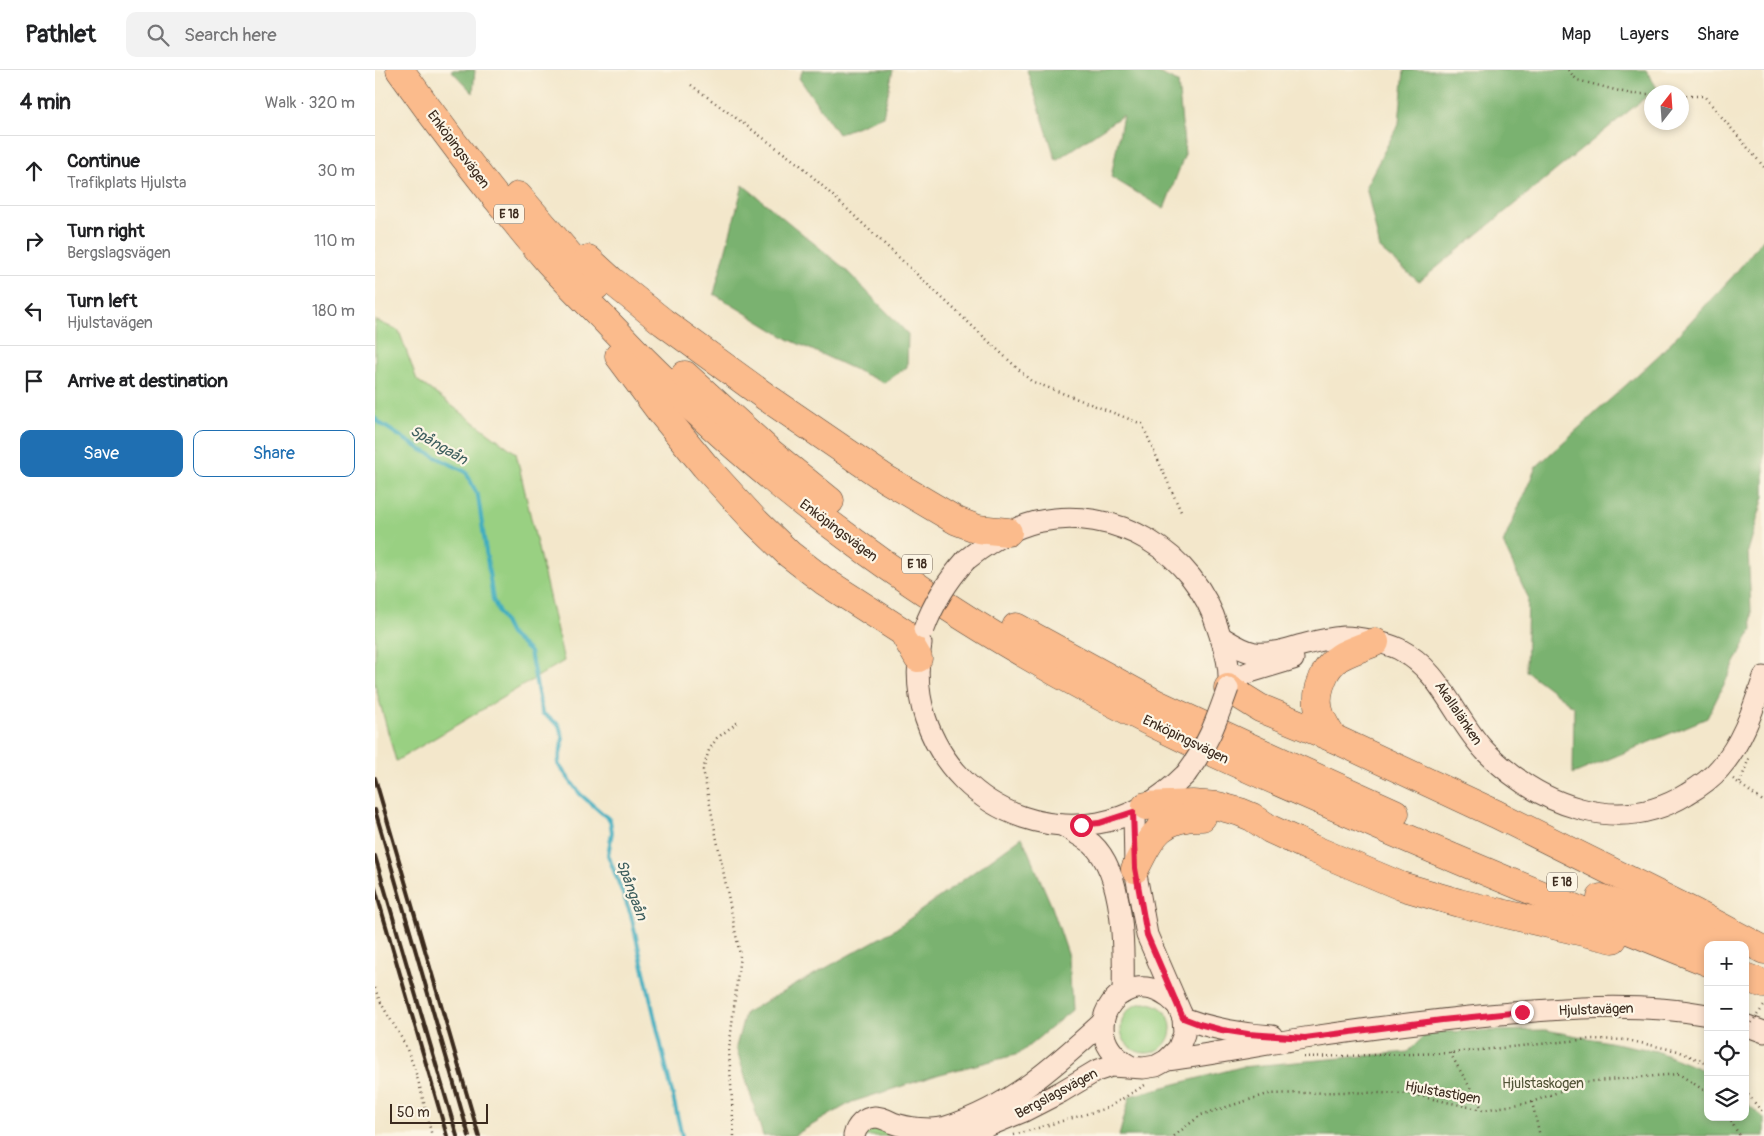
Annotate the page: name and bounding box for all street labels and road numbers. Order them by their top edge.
street label: Enköpingsvägen [424,107,494,192]
road number: E 18 [494,204,524,224]
street label: Enköpingsvägen [796,495,881,565]
road number: E 18 [902,554,932,574]
street label: Akallalänken [1431,678,1486,748]
street label: Enköpingsvägen [1140,711,1232,768]
road number: E 18 [1547,872,1577,892]
street label: Hjulstavägen [1558,1000,1634,1019]
street label: Bergslagsvägen [1012,1065,1100,1122]
street label: Hjulstastigen [1404,1077,1482,1108]

